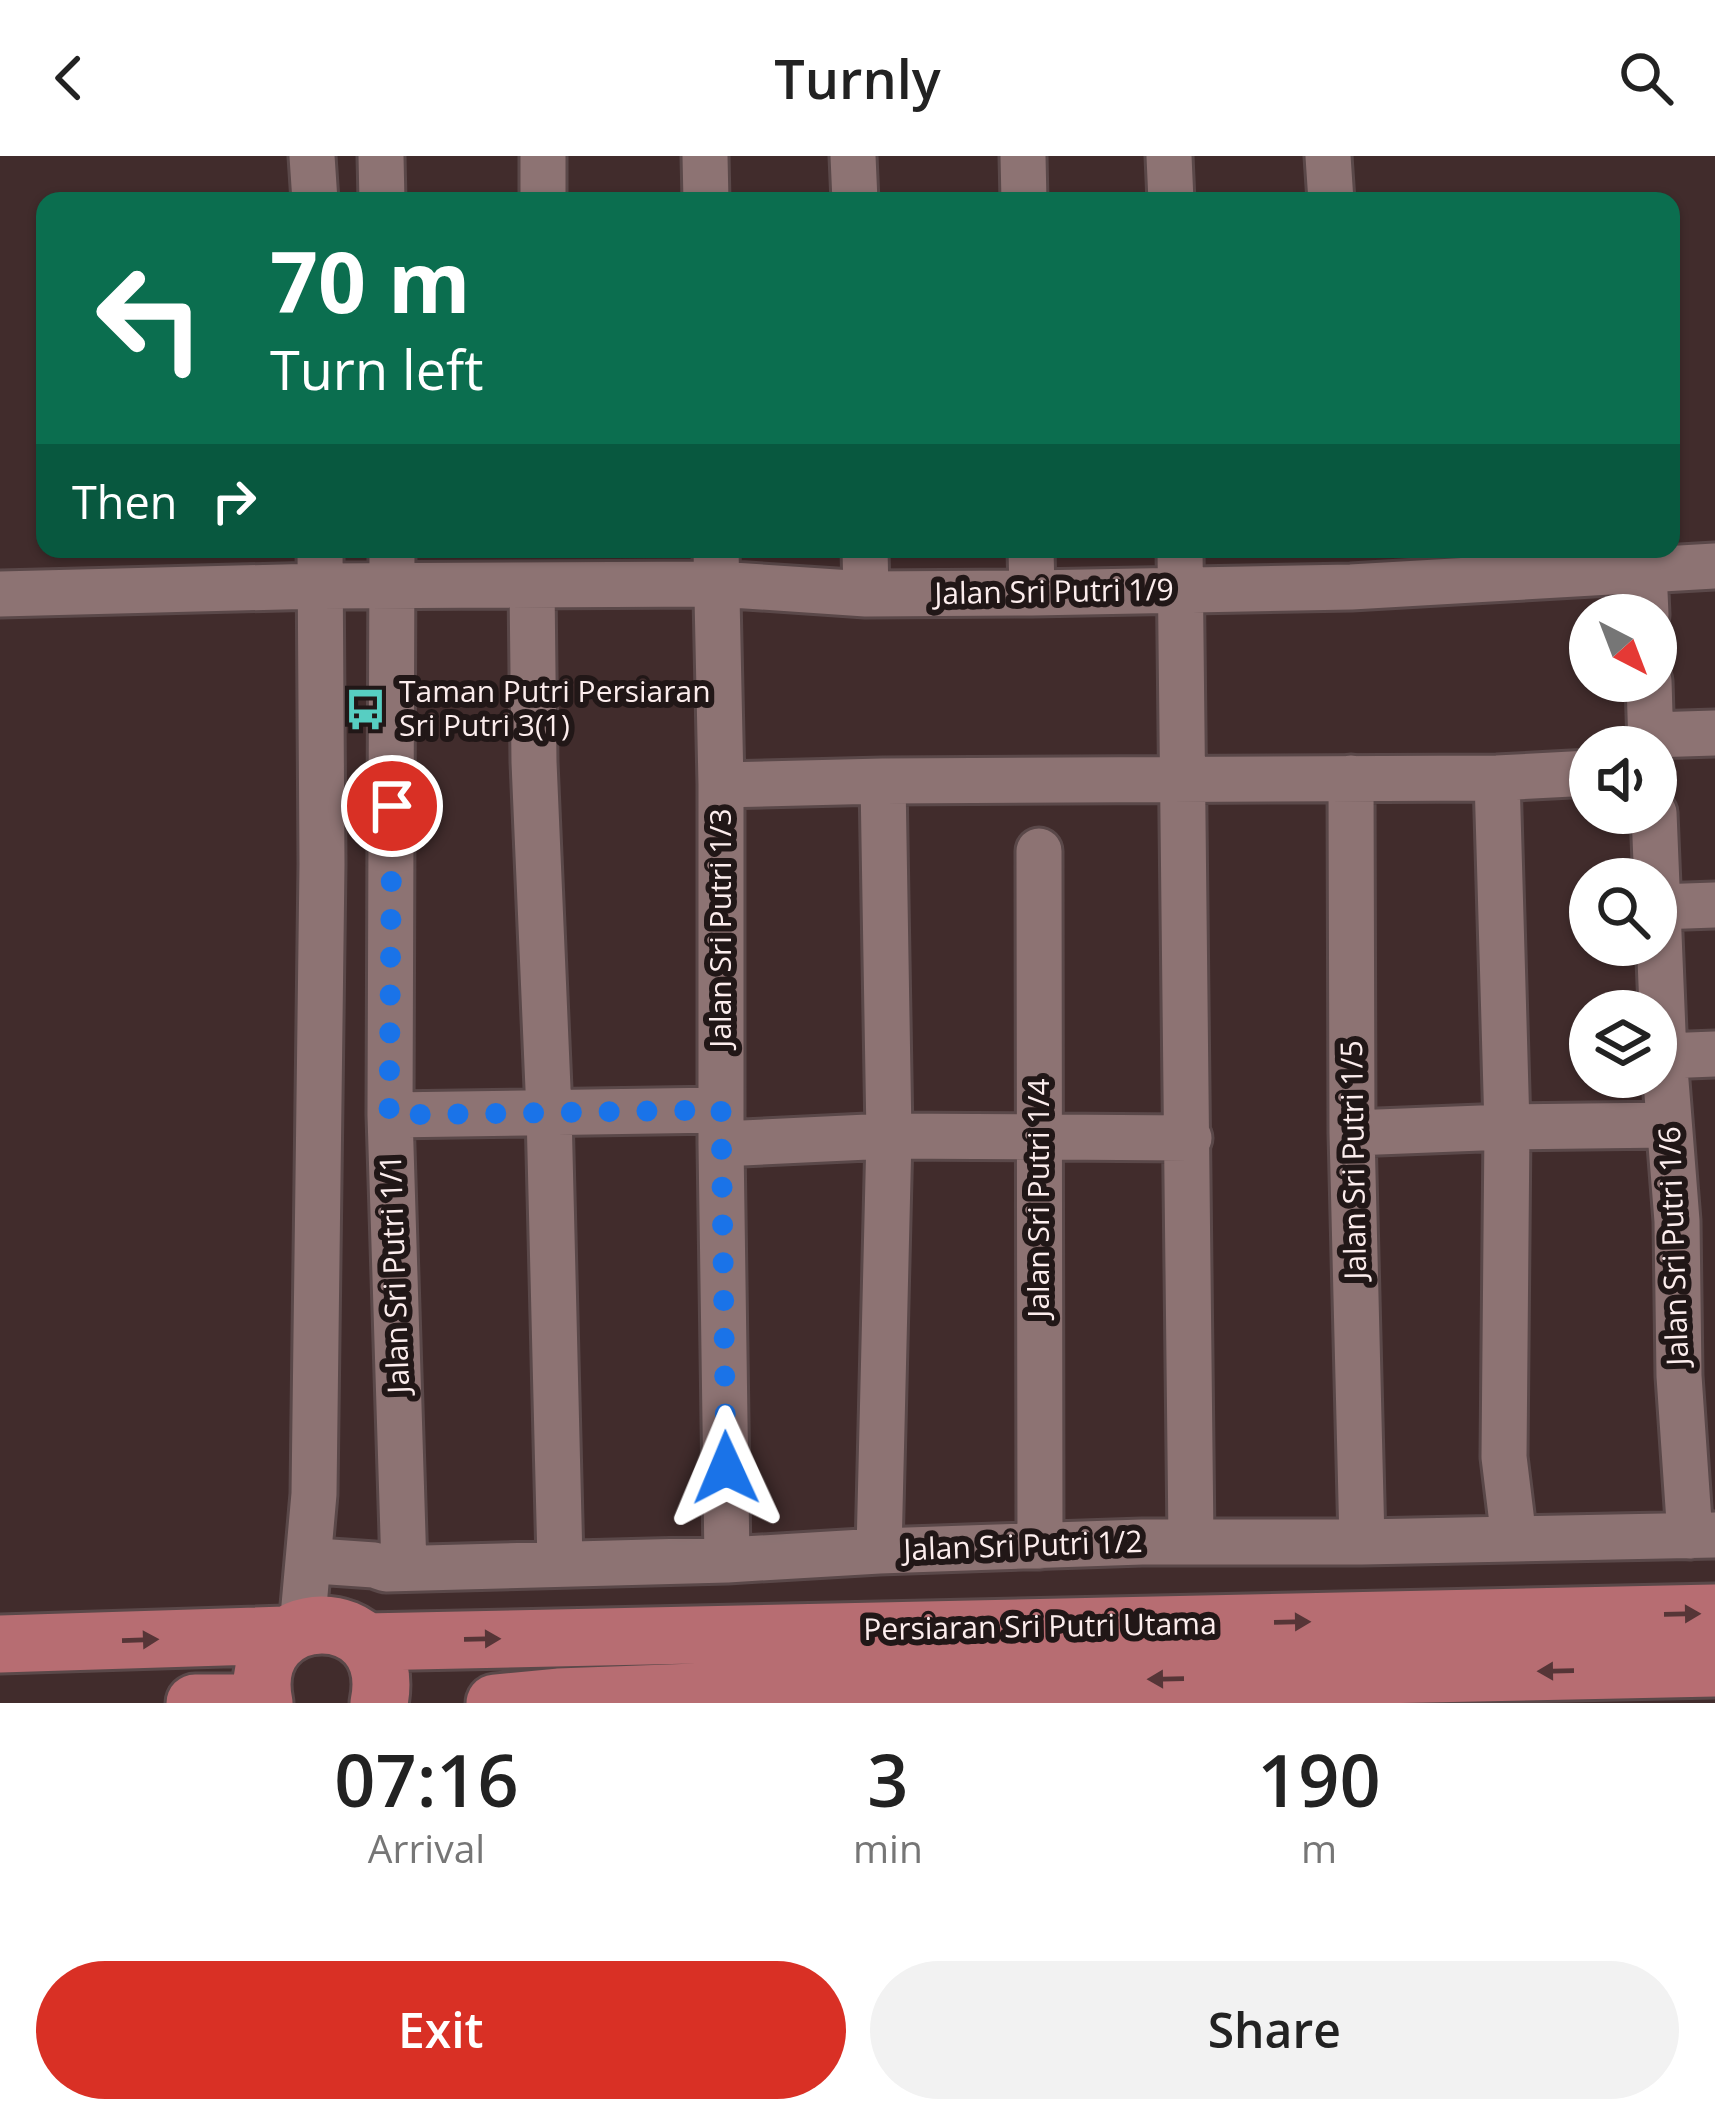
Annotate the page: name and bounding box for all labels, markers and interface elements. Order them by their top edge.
text: Turnly [774,41,941,115]
icon: back [36,45,102,111]
icon: search [1613,45,1679,111]
text: 70 m [270,223,470,338]
icon: left [72,240,228,396]
text: Turn left [270,332,483,406]
icon: right [201,468,267,534]
text: Then [72,471,177,532]
street label: Jalan Sri Putri 1/9 [931,568,1174,613]
north arrow [1569,594,1677,702]
map controls [1569,594,1677,1098]
place label: Taman Putri Persiaran Sri Putri 3(1) [399,670,711,745]
bus stop icon: Taman Putri Persiaran Sri Putri 3(1) [342,686,388,732]
button: sound [1569,726,1677,834]
pin [341,755,443,857]
icon: arrive [359,773,425,839]
street label: Jalan Sri Putri 1/3 [699,808,740,1051]
button: search [1569,858,1677,966]
button: layers [1569,990,1677,1098]
street label: Jalan Sri Putri 1/5 [1330,1040,1375,1283]
street label: Jalan Sri Putri 1/4 [1017,1078,1058,1321]
street label: Jalan Sri Putri 1/6 [1648,1126,1697,1369]
street label: Jalan Sri Putri 1/1 [369,1154,418,1397]
position arrow [663,1405,789,1531]
street label: Jalan Sri Putri 1/2 [900,1520,1143,1569]
street label: Persiaran Sri Putri Utama [863,1602,1217,1649]
one-way arrow [1664,1604,1702,1623]
one-way arrow [1274,1612,1312,1632]
one-way arrow [122,1630,160,1649]
one-way arrow [464,1630,502,1649]
one-way arrow [1536,1661,1574,1681]
one-way arrow [1146,1670,1184,1689]
text: 07:16 [334,1730,519,1828]
text: 3 [867,1730,909,1828]
text: 190 [1257,1730,1381,1828]
text: Arrival [368,1821,485,1874]
text: min [853,1821,923,1874]
text: m [1301,1821,1337,1874]
button: Exit [36,1961,846,2099]
button: Share [870,1961,1679,2099]

